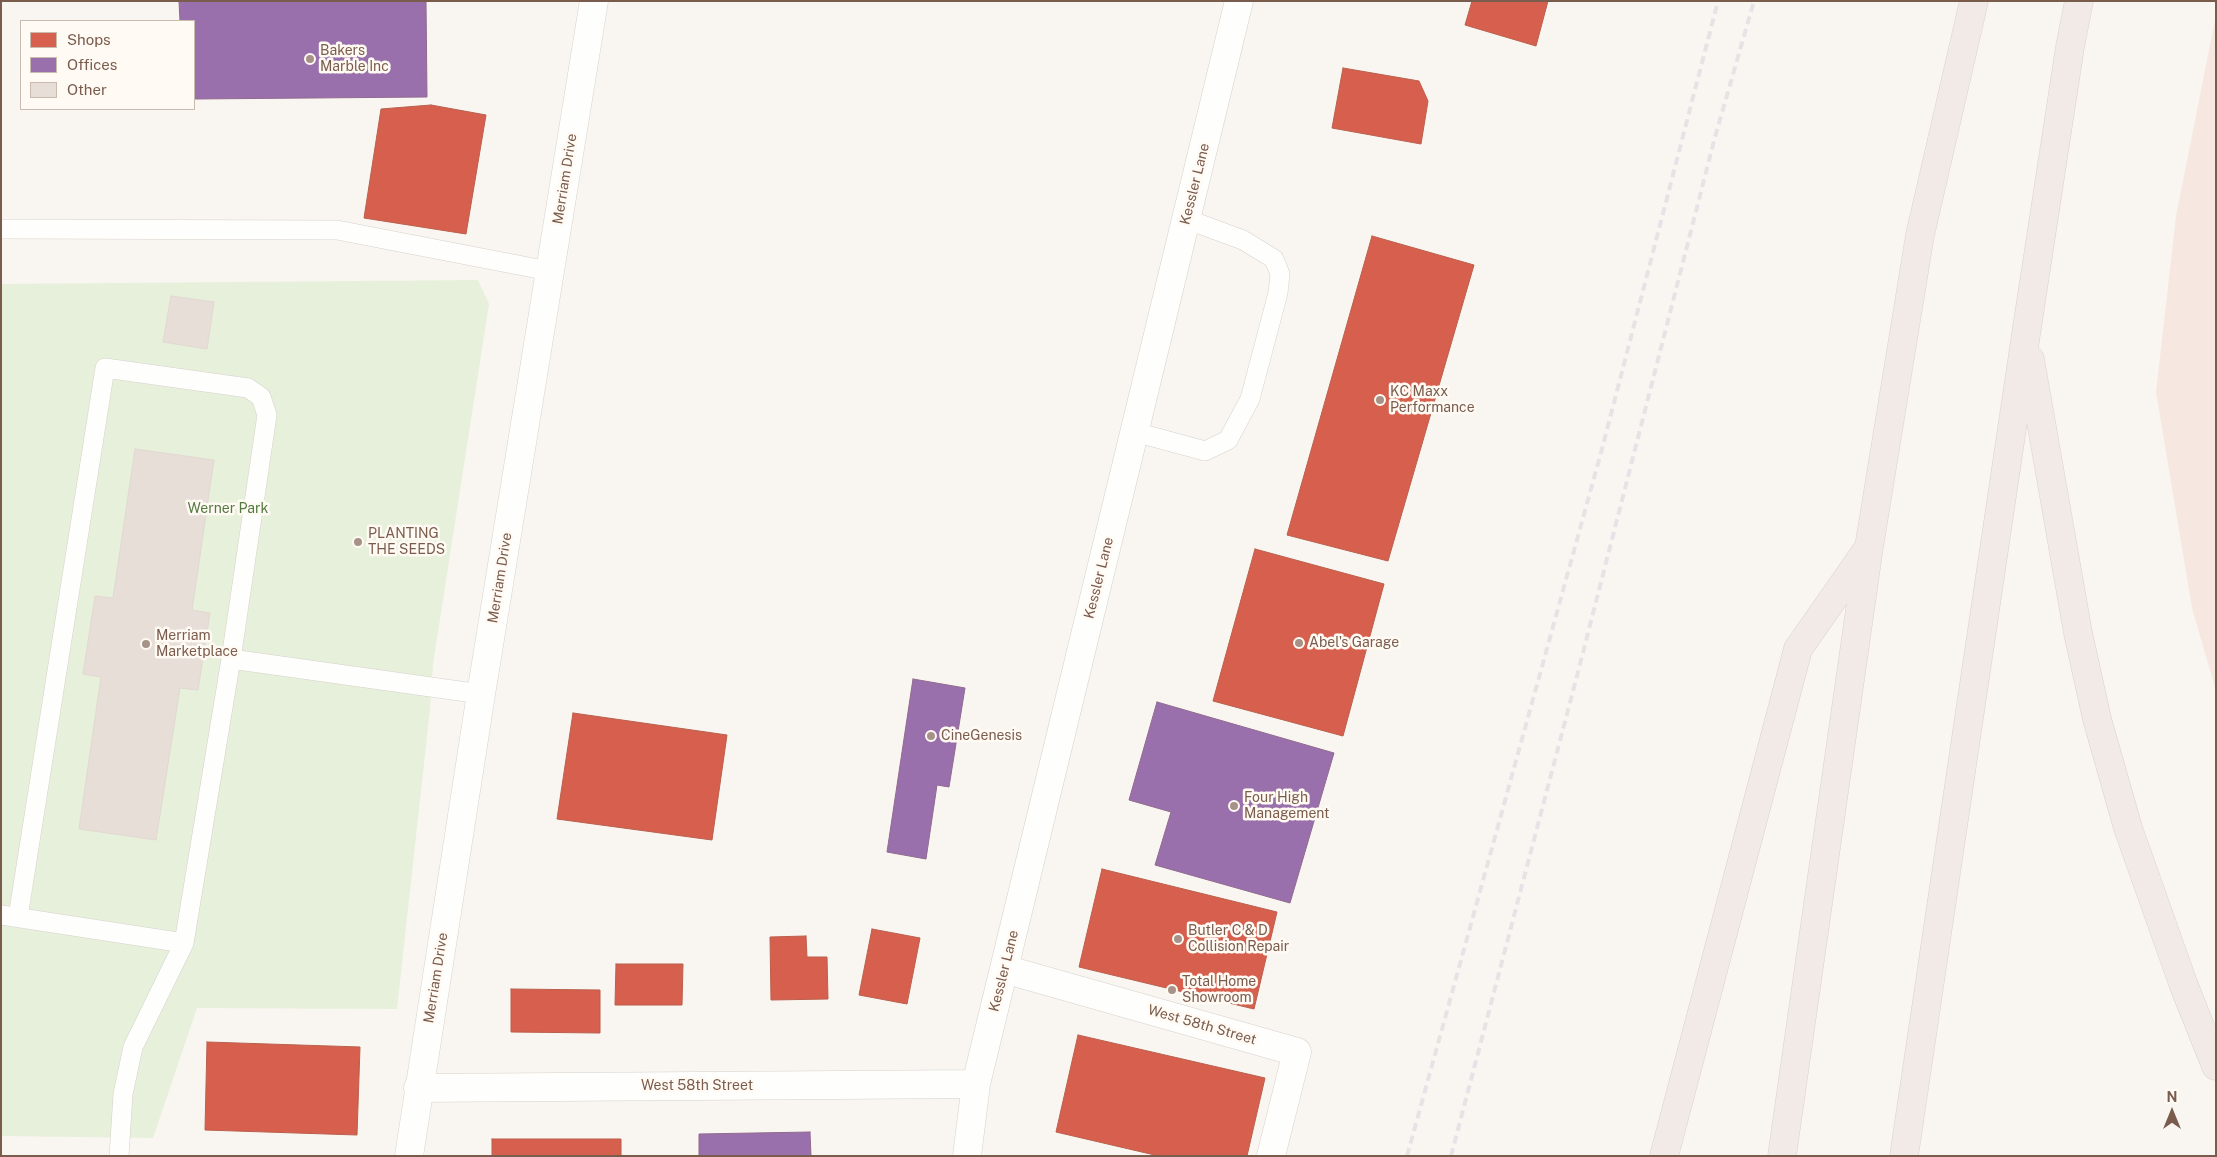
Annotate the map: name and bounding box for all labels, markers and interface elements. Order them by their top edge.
legend [20,20,195,110]
text: Shops [67,31,111,48]
place label: Bakers Marble Inc [320,43,389,75]
marker: Bakers Marble Inc [304,53,316,65]
text: Offices [67,56,117,73]
text: Other [67,81,107,98]
street label: Merriam Drive [550,133,580,225]
street label: Kessler Lane [1177,141,1213,227]
place label: KC Maxx Performance [1390,384,1475,417]
marker: KC Maxx Performance [1374,394,1386,406]
park label: Werner Park [188,501,268,517]
place label: PLANTING THE SEEDS [368,526,445,558]
street label: Merriam Drive [485,532,515,624]
street label: Kessler Lane [1081,535,1117,621]
marker: PLANTING THE SEEDS [352,536,364,548]
place label: Merriam Marketplace [156,628,238,660]
place label: Abel's Garage [1309,635,1399,651]
marker: Abel's Garage [1293,637,1305,649]
marker: Merriam Marketplace [140,638,152,650]
place label: CineGenesis [941,728,1022,744]
marker: CineGenesis [925,730,937,742]
place label: Four High Management [1244,790,1330,822]
marker: Four High Management [1228,800,1240,812]
place label: Butler C & D Collision Repair [1188,923,1289,956]
street label: Kessler Lane [986,928,1022,1014]
street label: Merriam Drive [421,932,451,1024]
marker: Butler C & D Collision Repair [1172,933,1184,945]
place label: Total Home Showroom [1182,974,1256,1006]
marker: Total Home Showroom [1166,984,1178,996]
street label: West 58th Street [1146,1001,1258,1049]
street label: West 58th Street [641,1078,753,1094]
north arrow [2147,1087,2197,1137]
text: N [2167,1089,2177,1105]

